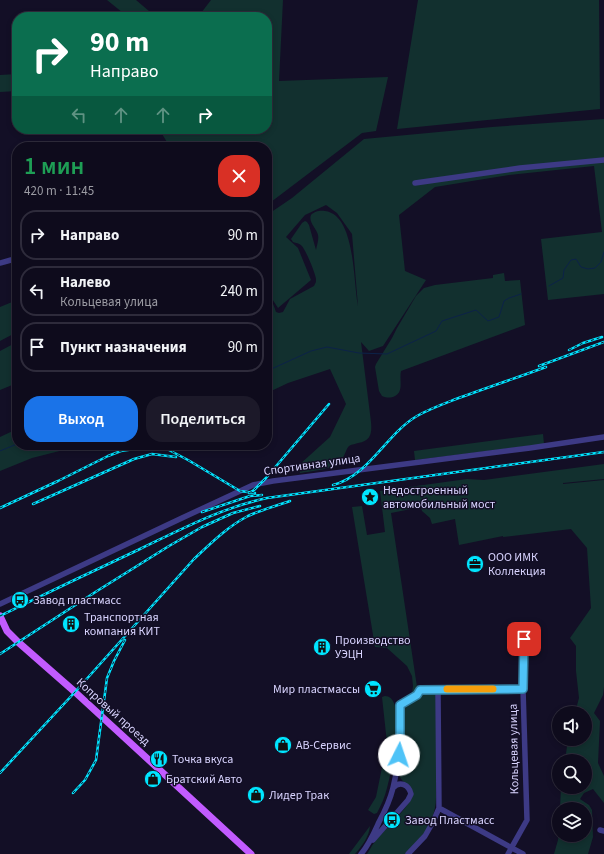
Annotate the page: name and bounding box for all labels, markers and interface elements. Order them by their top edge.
text: 90 m [90,22,149,62]
icon: right [24,28,76,80]
text: Направо [90,59,158,84]
icon: left [68,104,90,126]
icon: ahead [110,104,132,126]
icon: ahead [152,104,174,126]
icon: right [194,104,216,126]
text: 1 мин [24,149,84,184]
button: close [218,155,260,197]
text: 420 m · 11:45 [24,182,94,200]
icon: right [26,224,48,246]
text: Направо [60,225,119,246]
text: 90 m [228,225,258,246]
text: Налево [60,272,111,293]
icon: left [26,280,48,302]
text: 240 m [220,281,258,302]
text: Кольцевая улица [60,293,158,311]
icon: arrive [26,336,48,358]
text: Пункт назначения [60,337,187,358]
text: 90 m [228,337,258,358]
button: Выход [24,396,138,442]
button: Поделиться [146,396,260,442]
street label: Спортивная улица [262,450,362,480]
place label: Недостроенный автомобильный мост [383,482,496,513]
place icon: Недостроенный автомобильный мост [360,487,380,507]
place label: ООО ИМК Коллекция [488,549,546,580]
office icon: ООО ИМК Коллекция [465,554,485,574]
bus stop icon: Завод пластмасс [10,590,30,610]
place label: Завод пластмасс [33,592,122,609]
place label: Транспортная компания КИТ [84,609,160,640]
building icon: Транспортная компания КИТ [61,614,81,634]
pin [507,622,541,656]
icon: arrive [513,628,535,650]
place label: Производство УЭЦН [335,632,411,663]
building icon: Производство УЭЦН [312,637,332,657]
street label: Копровый проезд [72,674,154,750]
supermarket icon: Мир пластмассы [363,679,383,699]
place label: Мир пластмассы [273,681,360,698]
street label: Кольцевая улица [505,704,523,794]
map controls [552,706,592,842]
button: sound [552,706,592,746]
position arrow [378,734,420,776]
shop icon: АВ-Сервис [273,735,293,755]
place label: АВ-Сервис [296,737,352,754]
restaurant icon: Точка вкуса [149,749,169,769]
place label: Точка вкуса [172,751,233,768]
button: search [552,754,592,794]
shop icon: Братский Авто [143,769,163,789]
place label: Братский Авто [166,771,242,788]
shop icon: Лидер Трак [246,785,266,805]
place label: Лидер Трак [269,787,329,804]
button: layers [552,802,592,842]
bus stop icon: Завод Пластмасс [382,810,402,830]
place label: Завод Пластмасс [405,812,495,829]

